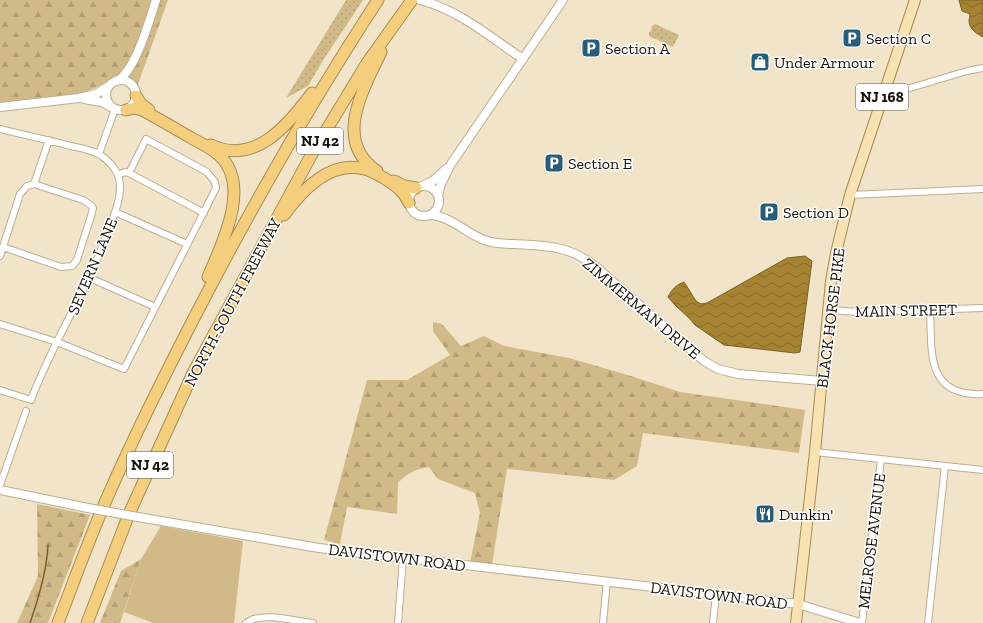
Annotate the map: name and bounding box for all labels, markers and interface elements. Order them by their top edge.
parking icon: Section C [841,27,863,49]
place label: Section C [866,29,931,48]
parking icon: Section A [580,37,602,59]
place label: Section A [605,39,670,58]
shop icon: Under Armour [749,51,771,73]
place label: Under Armour [774,53,875,72]
road number: NJ 168 [856,84,908,110]
road number: NJ 42 [297,128,343,154]
parking icon: Section E [543,152,565,174]
place label: Section E [568,154,632,173]
parking icon: Section D [758,201,780,223]
place label: Section D [783,203,849,222]
street label: SEVERN LANE [64,215,121,317]
street label: NORTH-SOUTH FREEWAY [180,215,285,390]
street label: BLACK HORSE PIKE [812,247,849,389]
street label: ZIMMERMAN DRIVE [579,254,704,363]
street label: MAIN STREET [855,300,957,321]
road number: NJ 42 [127,452,173,478]
street label: MELROSE AVENUE [854,472,889,610]
restaurant icon: Dunkin' [754,503,776,525]
place label: Dunkin' [779,505,833,524]
street label: DAVISTOWN ROAD [327,540,467,575]
street label: DAVISTOWN ROAD [649,578,789,613]

